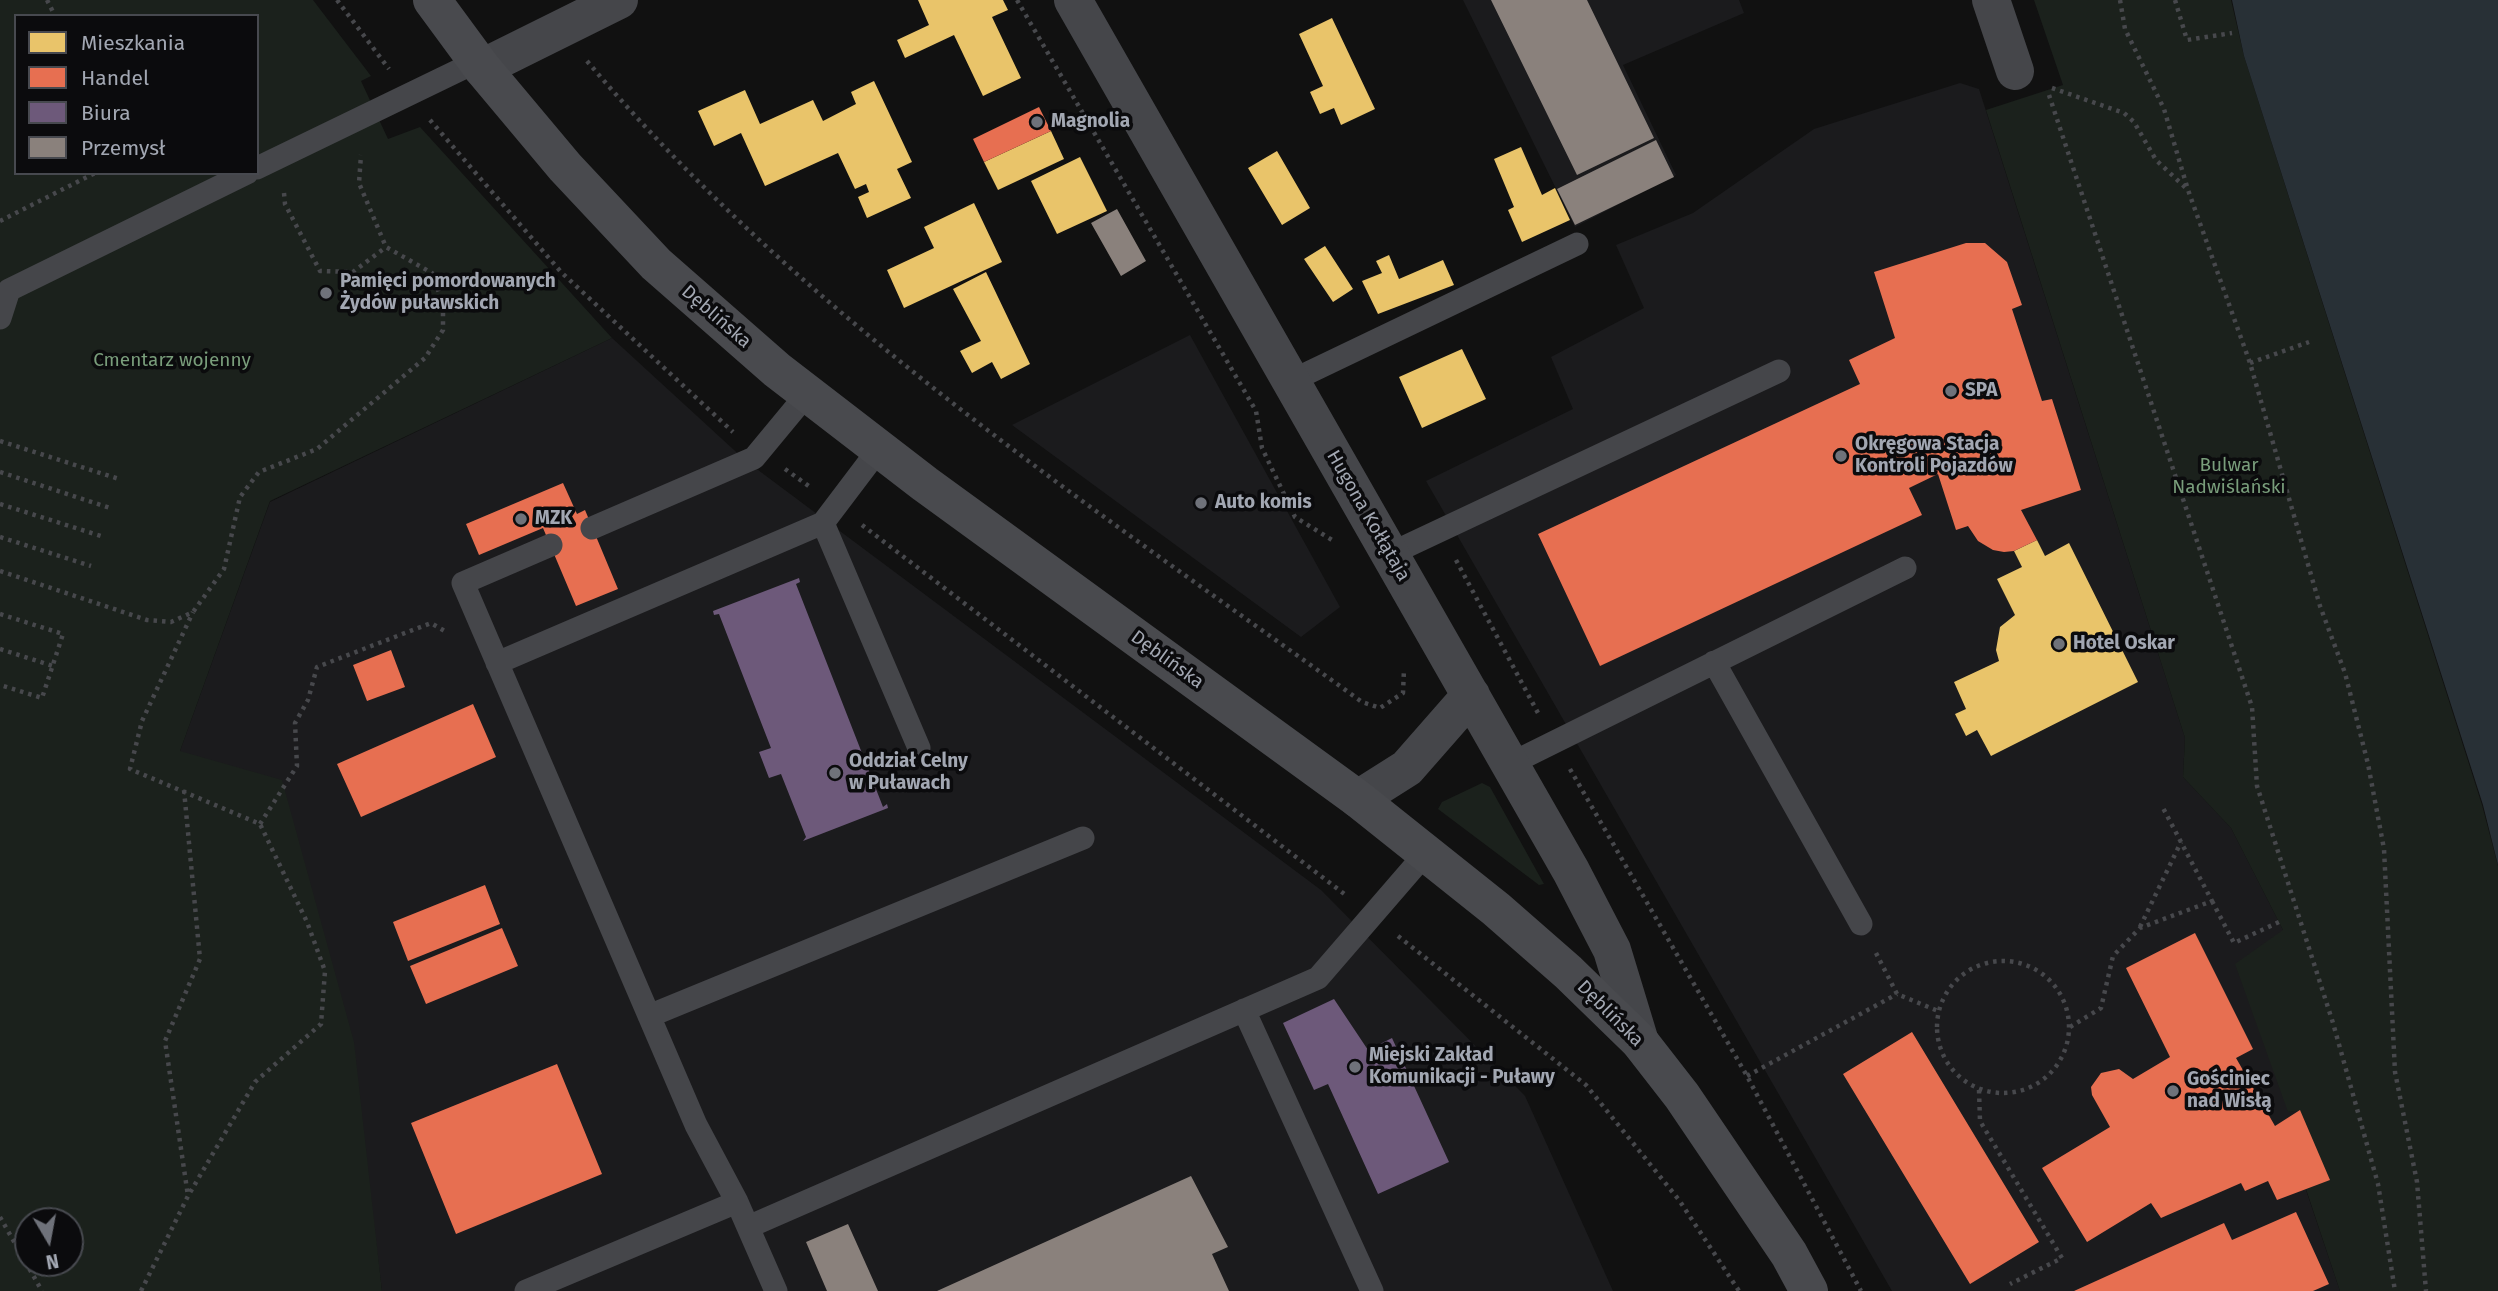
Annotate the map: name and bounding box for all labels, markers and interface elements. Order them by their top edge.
legend [14,14,259,175]
text: Mieszkania [81,30,185,56]
text: Handel [81,65,149,91]
text: Biura [81,100,131,126]
place label: Magnolia [1051,111,1130,133]
marker: Magnolia [1029,114,1045,130]
text: Przemysł [81,135,165,161]
place label: Pamięci pomordowanych Żydów puławskich [340,271,556,315]
street label: Dęblińska [677,281,755,353]
marker: Pamięci pomordowanych Żydów puławskich [318,285,334,301]
park label: Cmentarz wojenny [93,350,251,372]
place label: SPA [1965,380,1997,402]
marker: SPA [1943,383,1959,399]
place label: Okręgowa Stacja Kontroli Pojazdów [1855,434,2013,478]
street label: Hugona Kołłątaja [1321,446,1415,586]
marker: Okręgowa Stacja Kontroli Pojazdów [1833,448,1849,464]
park label: Bulwar Nadwiślański [2172,455,2286,499]
place label: Auto komis [1215,492,1312,514]
marker: Auto komis [1193,495,1209,511]
place label: MZK [535,508,572,530]
marker: MZK [513,511,529,527]
street label: Dęblińska [1126,626,1208,694]
place label: Hotel Oskar [2073,633,2175,655]
marker: Hotel Oskar [2051,636,2067,652]
place label: Oddział Celny w Puławach [849,751,968,795]
marker: Oddział Celny w Puławach [827,765,843,781]
street label: Dęblińska [1572,976,1648,1052]
place label: Miejski Zakład Komunikacji - Puławy [1369,1045,1555,1089]
marker: Miejski Zakład Komunikacji - Puławy [1347,1059,1363,1075]
place label: Gościniec nad Wisłą [2187,1069,2272,1113]
marker: Gościniec nad Wisłą [2165,1083,2181,1099]
north arrow [14,1207,84,1277]
text: N [44,1249,61,1274]

